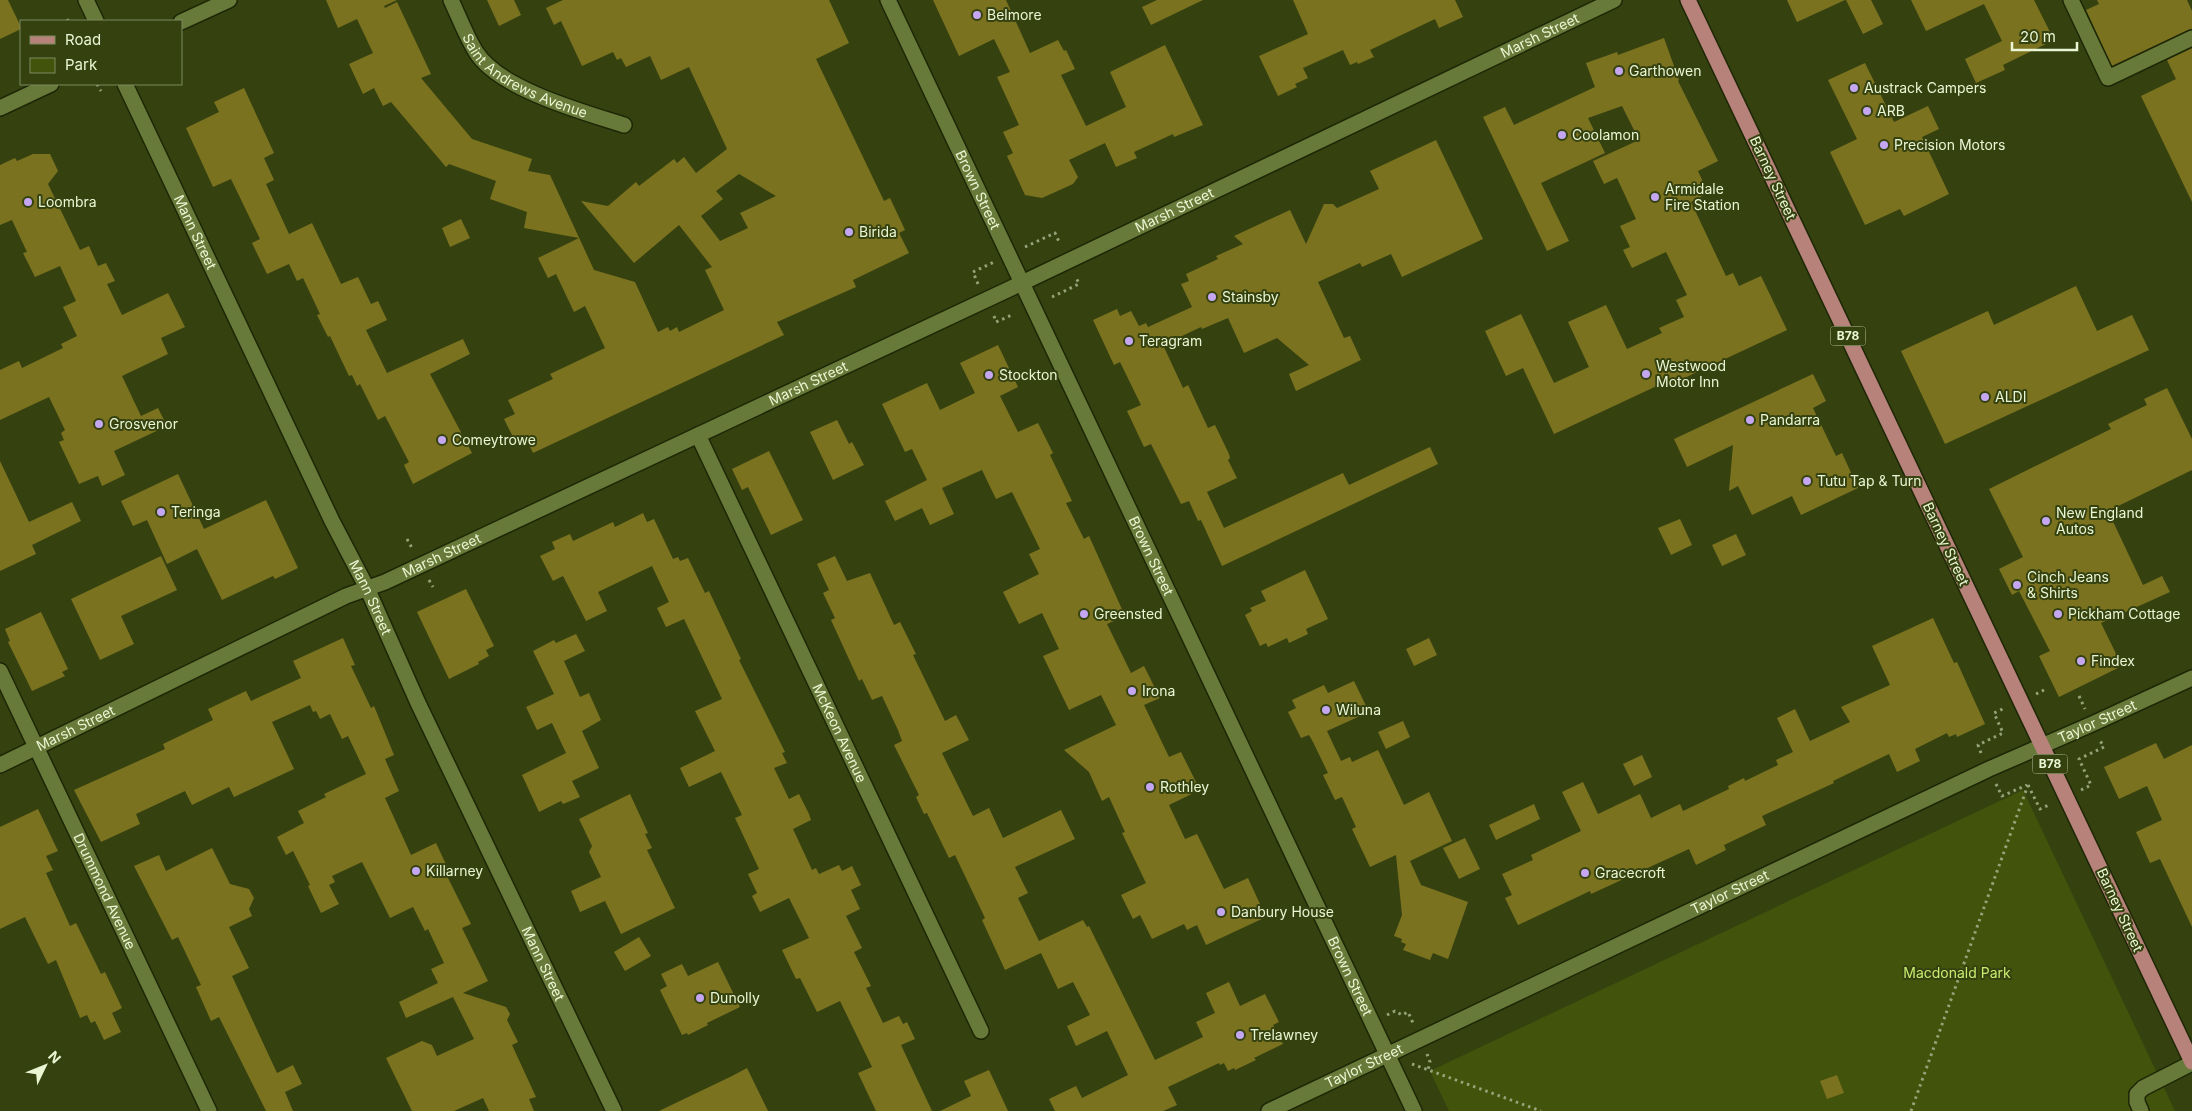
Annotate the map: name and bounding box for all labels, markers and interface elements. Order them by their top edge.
place label: Belmore [987,6,1042,23]
marker: Belmore [971,9,983,21]
street label: Marsh Street [1497,9,1582,61]
legend [20,20,182,85]
scale bar [2012,20,2077,52]
text: 20 m [2020,27,2056,46]
text: Road [65,30,101,49]
street label: Saint Andrews Avenue [459,30,590,121]
text: Park [65,55,98,74]
place label: Garthowen [1629,62,1701,79]
marker: Garthowen [1613,65,1625,77]
place label: Austrack Campers [1864,79,1986,96]
marker: Austrack Campers [1848,82,1860,94]
place label: ARB [1877,102,1905,119]
marker: ARB [1861,105,1873,117]
place label: Coolamon [1572,126,1639,143]
marker: Coolamon [1556,129,1568,141]
street label: Barney Street [1747,133,1800,223]
place label: Precision Motors [1894,136,2005,153]
marker: Precision Motors [1878,139,1890,151]
street label: Brown Street [952,147,1004,232]
place label: Armidale Fire Station [1665,180,1740,213]
street label: Marsh Street [1132,184,1216,236]
marker: Armidale Fire Station [1649,191,1661,203]
street label: Mann Street [171,192,221,272]
place label: Loombra [38,193,97,210]
marker: Loombra [22,196,34,208]
place label: Birida [859,223,897,240]
marker: Birida [843,226,855,238]
place label: Stainsby [1222,288,1279,305]
marker: Stainsby [1206,291,1218,303]
road number: B78 [1830,326,1866,346]
place label: Teragram [1139,332,1202,349]
marker: Teragram [1123,335,1135,347]
street label: Marsh Street [766,357,850,409]
place label: Westwood Motor Inn [1656,357,1726,390]
place label: Stockton [999,366,1058,383]
marker: Westwood Motor Inn [1640,368,1652,380]
marker: Stockton [983,369,995,381]
place label: ALDI [1995,388,2026,405]
marker: ALDI [1979,391,1991,403]
place label: Pandarra [1760,411,1820,428]
marker: Pandarra [1744,414,1756,426]
place label: Grosvenor [109,415,178,432]
marker: Grosvenor [93,418,105,430]
place label: Comeytrowe [452,431,536,448]
marker: Comeytrowe [436,434,448,446]
place label: Tutu Tap & Turn [1817,472,1921,489]
marker: Tutu Tap & Turn [1801,475,1813,487]
street label: Barney Street [1920,499,1973,589]
place label: Teringa [171,503,221,520]
place label: New England Autos [2056,504,2143,537]
marker: Teringa [155,506,167,518]
street label: Brown Street [1126,513,1178,598]
marker: New England Autos [2040,515,2052,527]
street label: Marsh Street [399,529,484,581]
street label: Mann Street [346,557,396,637]
place label: Cinch Jeans & Shirts [2027,568,2109,601]
marker: Cinch Jeans & Shirts [2011,579,2023,591]
place label: Greensted [1094,605,1163,622]
place label: Pickham Cottage [2068,605,2180,622]
marker: Greensted [1078,608,1090,620]
marker: Pickham Cottage [2052,608,2064,620]
place label: Findex [2091,652,2135,669]
marker: Findex [2075,655,2087,667]
street label: McKeon Avenue [809,681,871,785]
place label: Irona [1142,682,1175,699]
marker: Irona [1126,685,1138,697]
street label: Taylor Street [2055,696,2139,746]
street label: Marsh Street [33,701,118,754]
place label: Wiluna [1336,701,1381,718]
marker: Wiluna [1320,704,1332,716]
road number: B78 [2032,754,2068,774]
place label: Rothley [1160,778,1209,795]
marker: Rothley [1144,781,1156,793]
street label: Drummond Avenue [70,830,140,952]
place label: Killarney [426,862,483,879]
place label: Gracecroft [1595,864,1666,881]
marker: Killarney [410,865,422,877]
street label: Barney Street [2094,865,2147,955]
street label: Taylor Street [1688,866,1771,917]
marker: Gracecroft [1579,867,1591,879]
place label: Danbury House [1231,903,1334,920]
marker: Danbury House [1215,906,1227,918]
street label: Mann Street [519,923,569,1004]
street label: Brown Street [1325,934,1377,1019]
park label: Macdonald Park [1903,964,2011,981]
place label: Dunolly [710,989,760,1006]
marker: Dunolly [694,992,706,1004]
place label: Trelawney [1250,1026,1318,1043]
marker: Trelawney [1234,1029,1246,1041]
street label: Taylor Street [1322,1040,1406,1091]
north arrow [20,1041,70,1091]
text: N [45,1047,65,1066]

